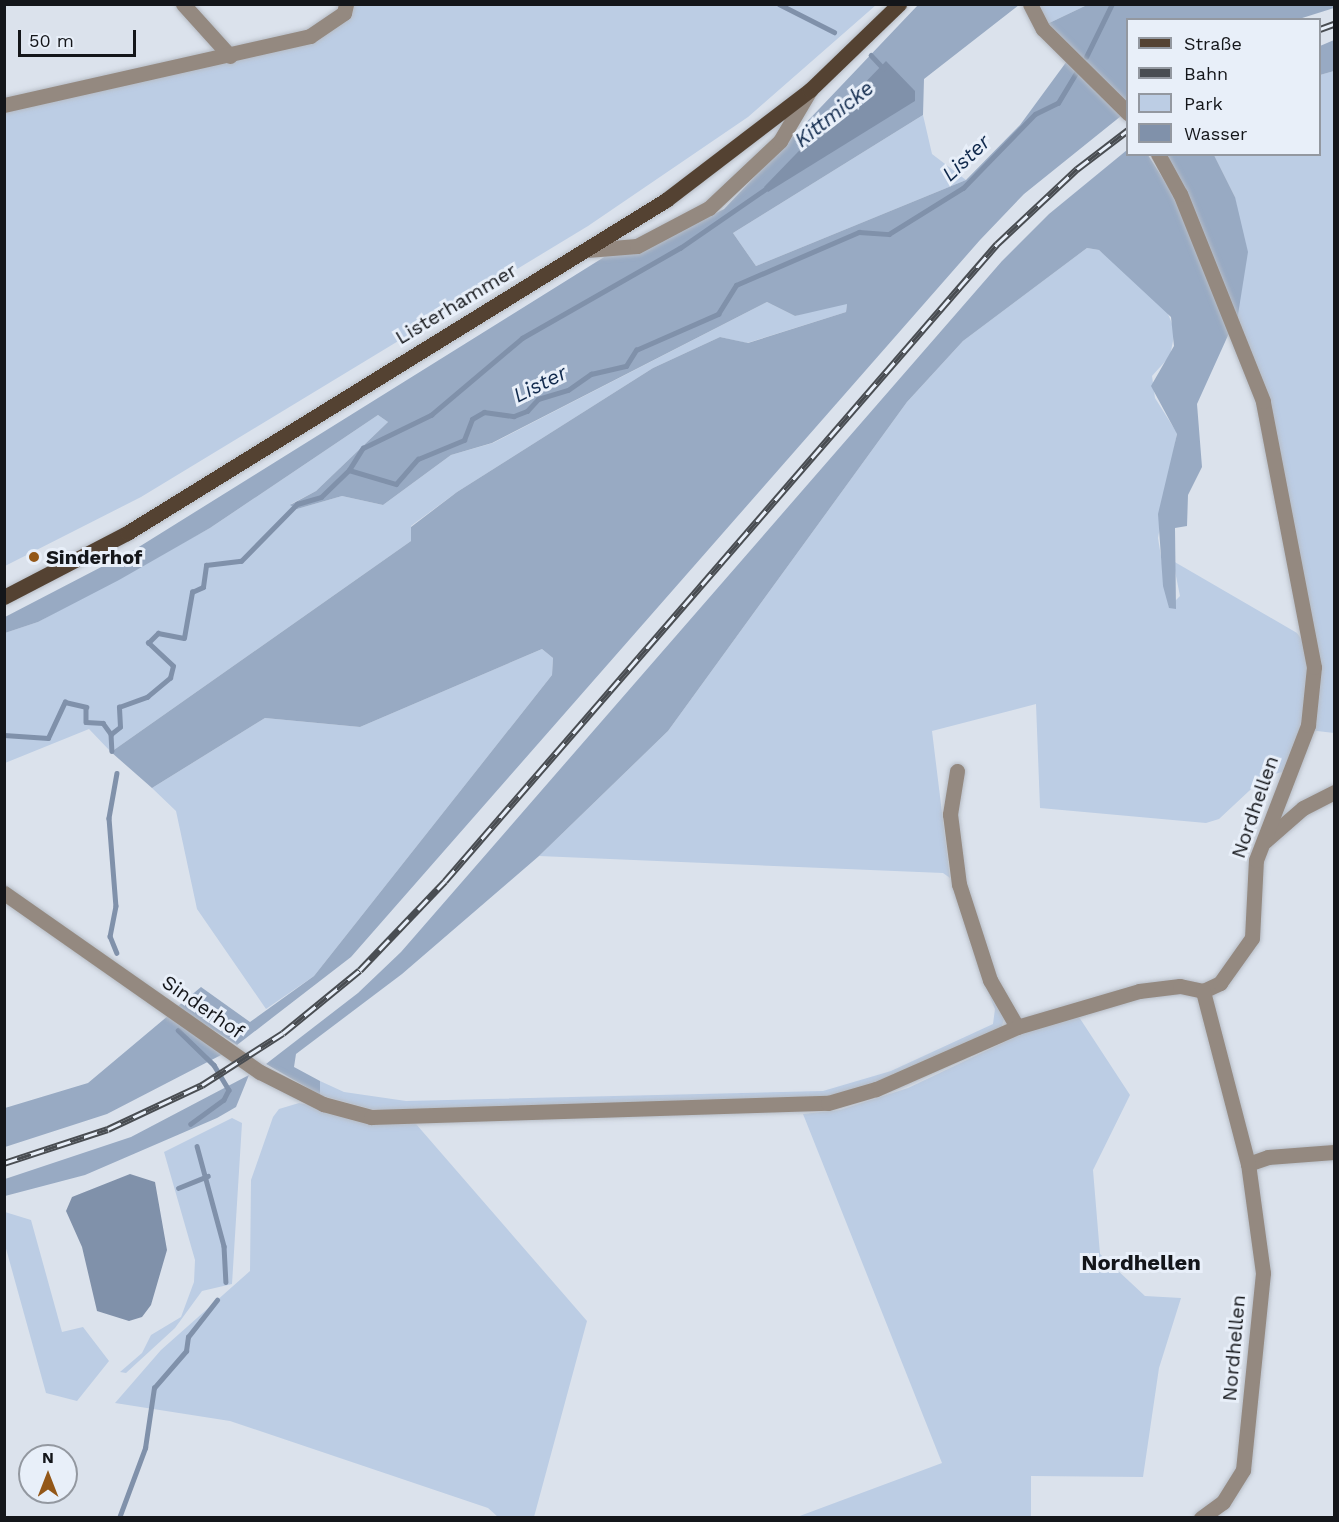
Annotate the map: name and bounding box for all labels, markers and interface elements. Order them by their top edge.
scale bar [21,18,140,56]
legend [1126,18,1321,156]
text: 50 m [29,30,74,51]
text: Straße [1184,33,1242,54]
text: Bahn [1184,63,1228,84]
water label: Kittmicke [789,75,879,153]
text: Park [1184,93,1223,114]
text: Wasser [1184,123,1247,144]
water label: Lister [937,129,995,187]
street label: Listerhammer [391,258,521,350]
water label: Lister [509,360,571,408]
place label: Sinderhof [46,545,142,569]
marker: Sinderhof [27,550,41,564]
street label: Nordhellen [1226,753,1284,861]
street label: Sinderhof [157,970,249,1044]
district label: Nordhellen [1081,1250,1201,1276]
street label: Nordhellen [1217,1294,1251,1402]
north arrow [18,1444,78,1504]
text: N [42,1448,54,1467]

